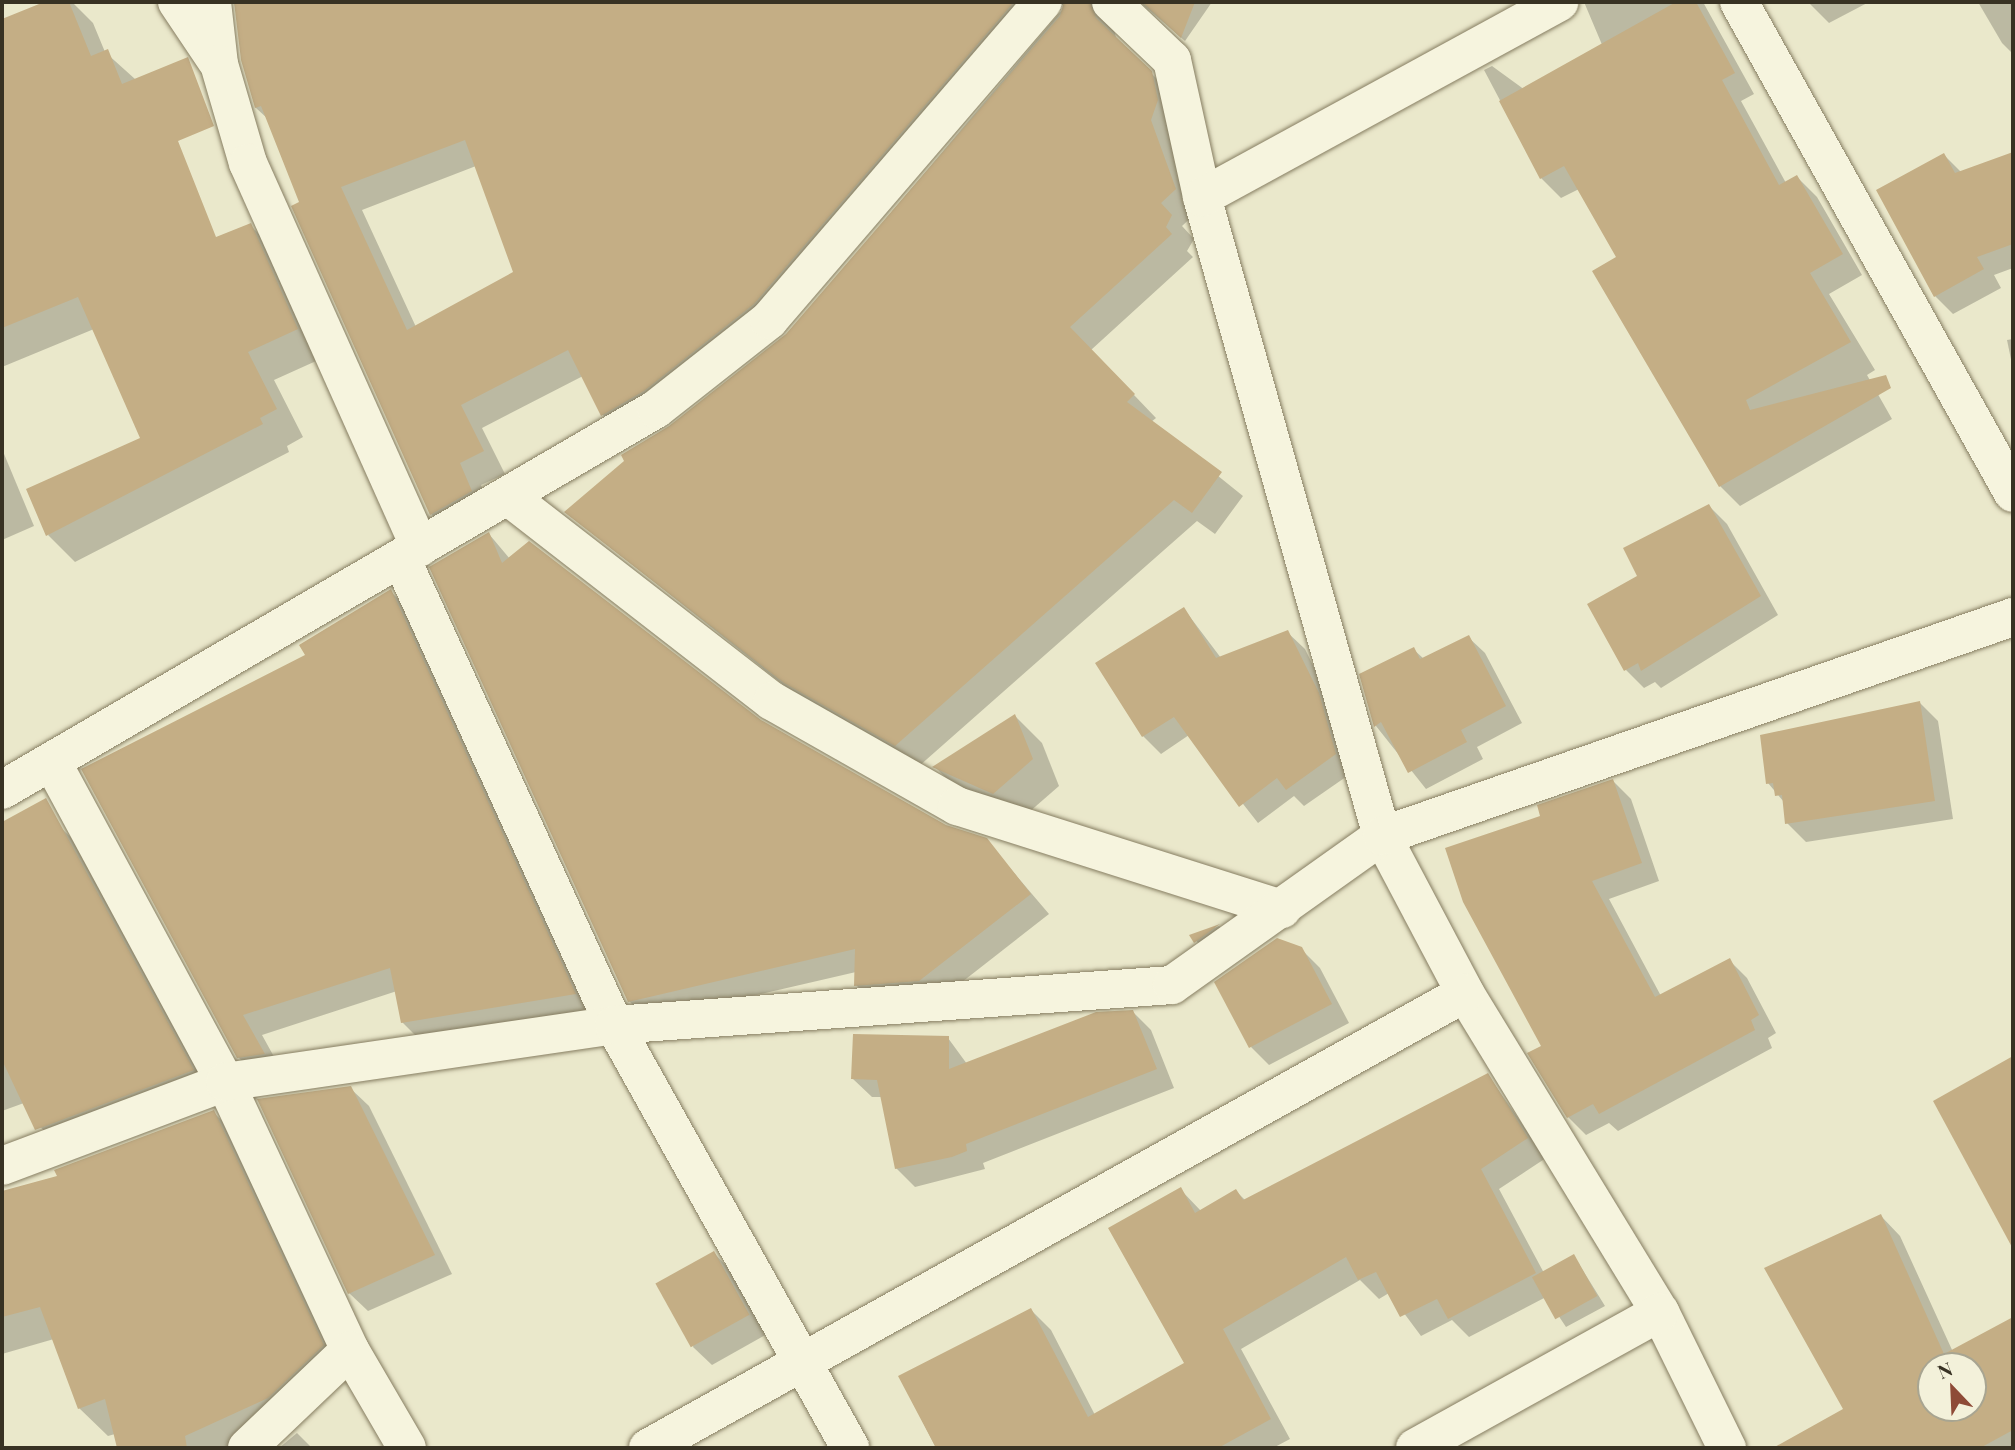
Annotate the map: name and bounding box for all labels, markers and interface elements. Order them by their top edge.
north arrow [1917,1352,1987,1422]
text: N [1933,1355,1956,1384]

